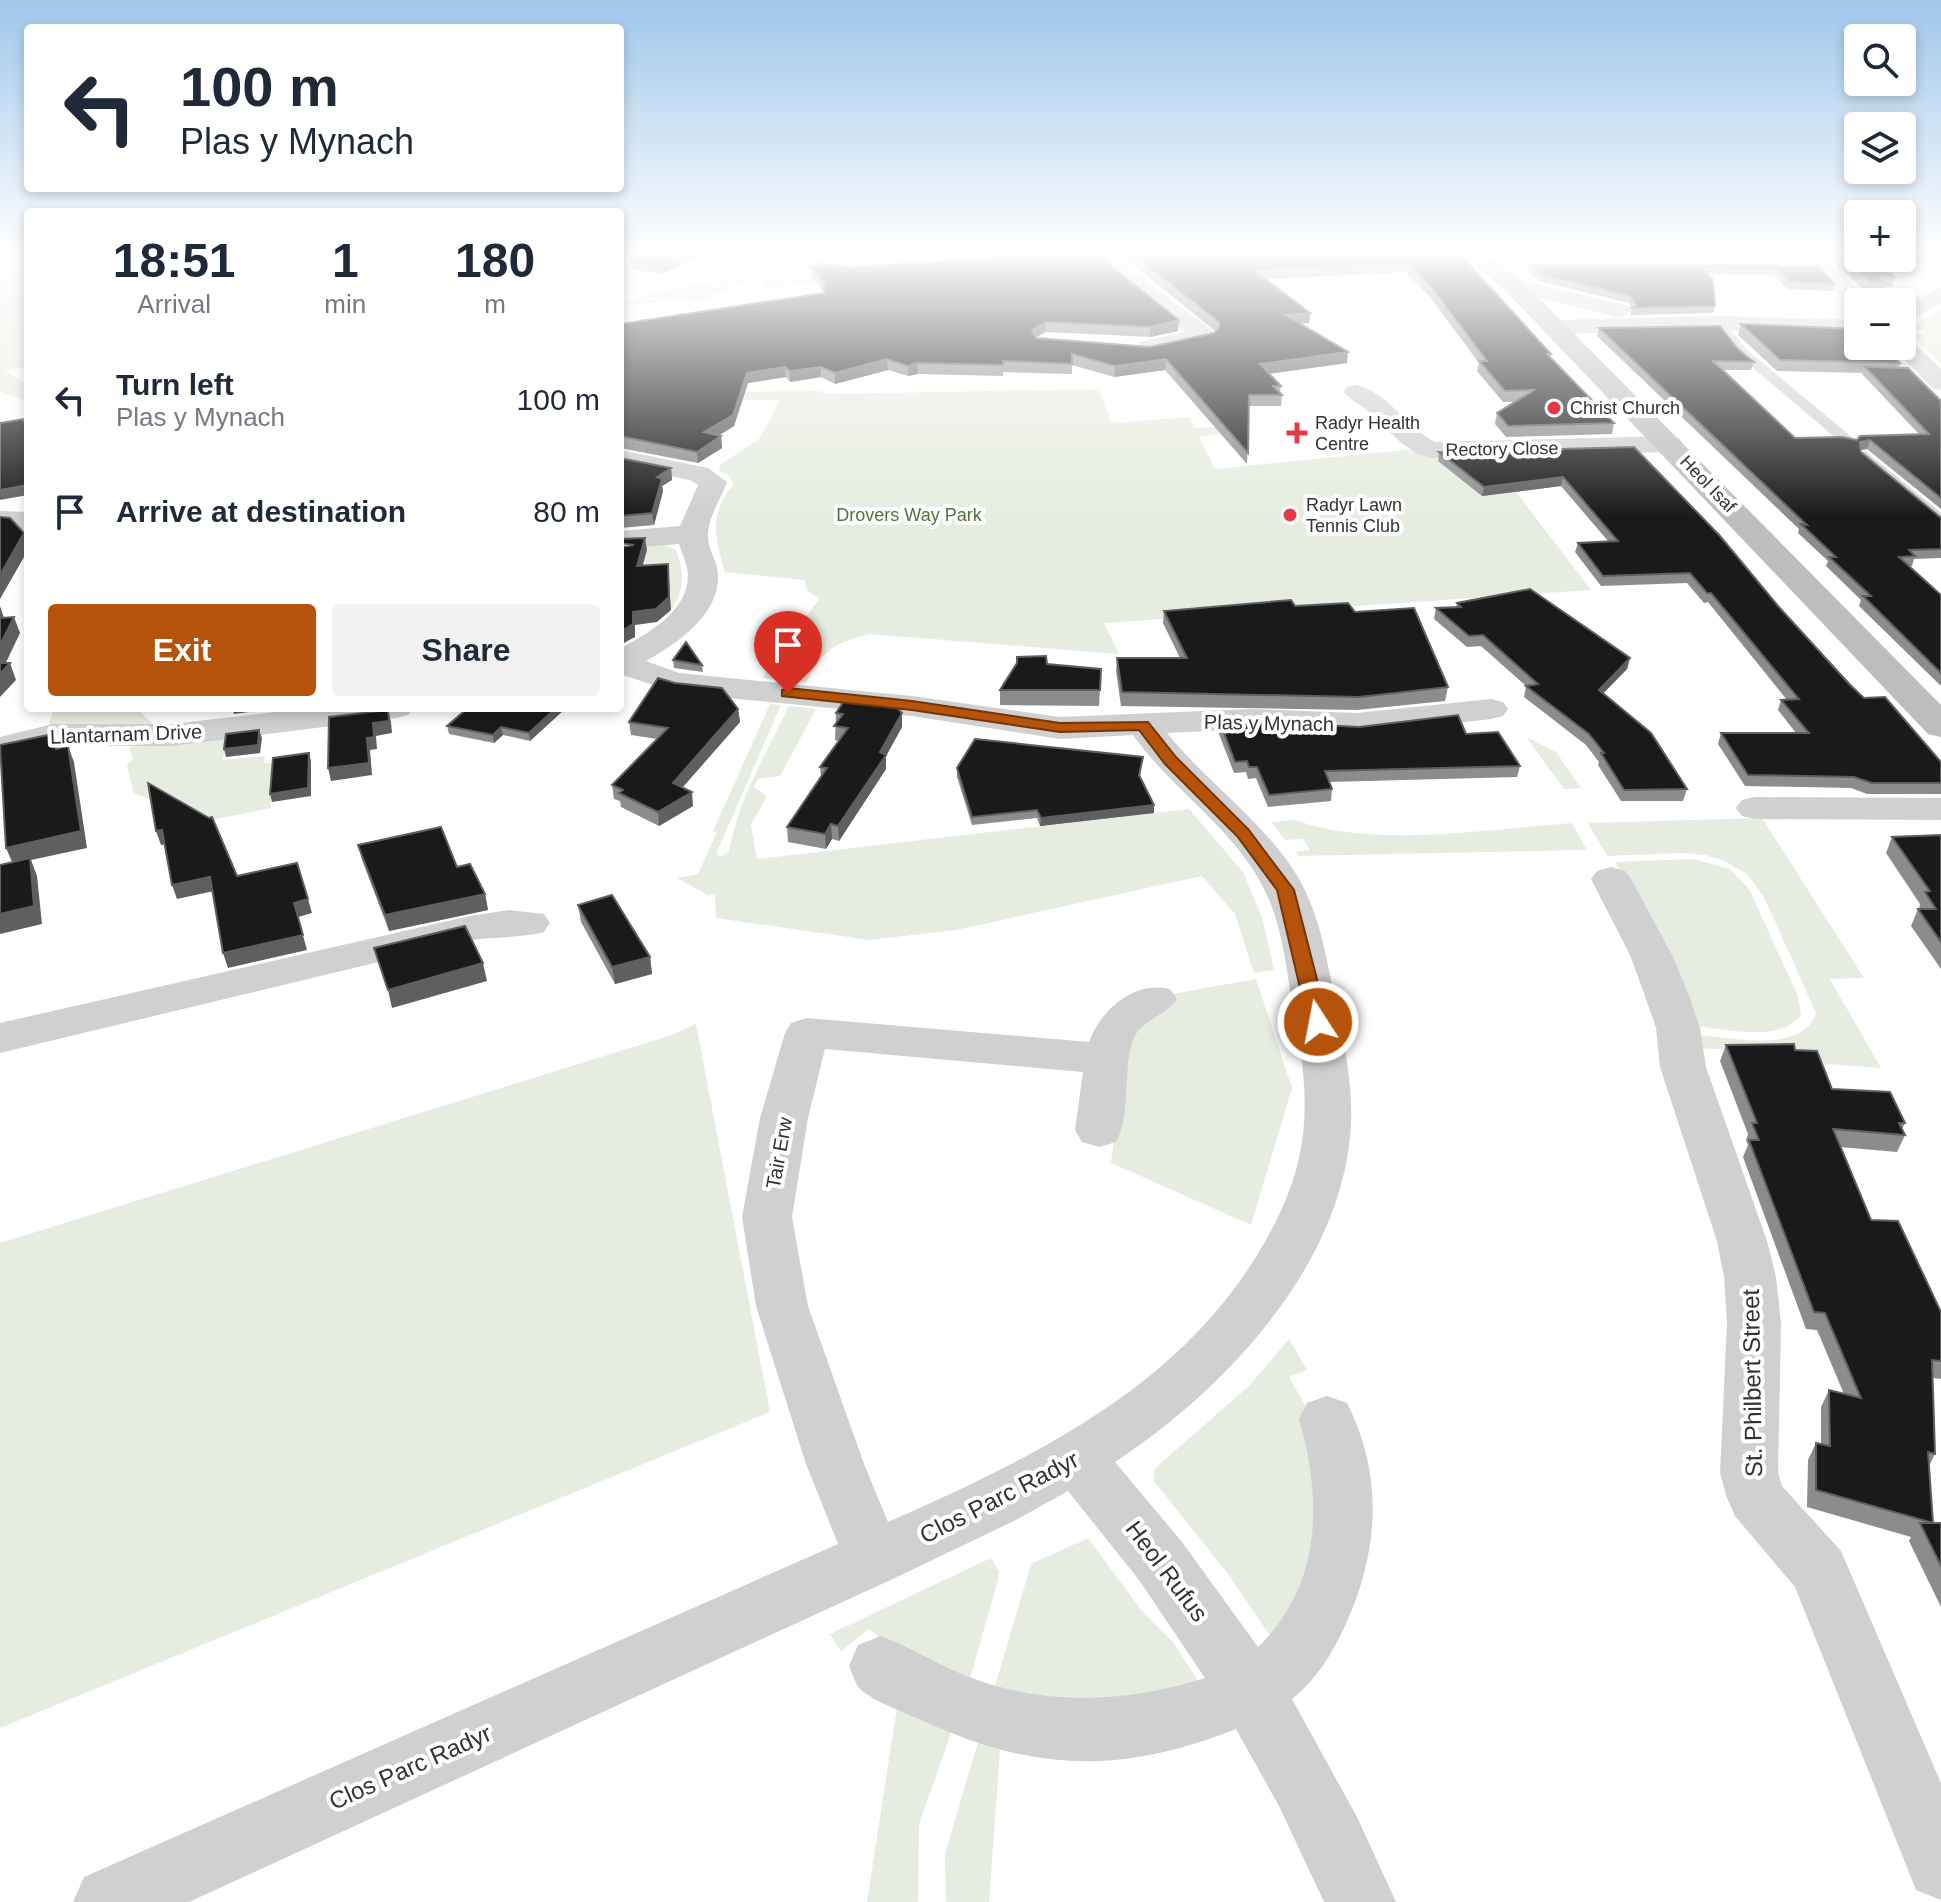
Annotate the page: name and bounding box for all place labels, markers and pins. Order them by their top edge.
place label: Christ Church [1570,398,1680,418]
marker: Christ Church [1545,399,1563,417]
place label: Radyr Health Centre [1315,413,1420,454]
marker: Radyr Health Centre [1286,422,1308,444]
place label: Radyr Lawn Tennis Club [1306,495,1402,536]
marker: Radyr Lawn Tennis Club [1281,506,1299,524]
pin [754,611,822,693]

